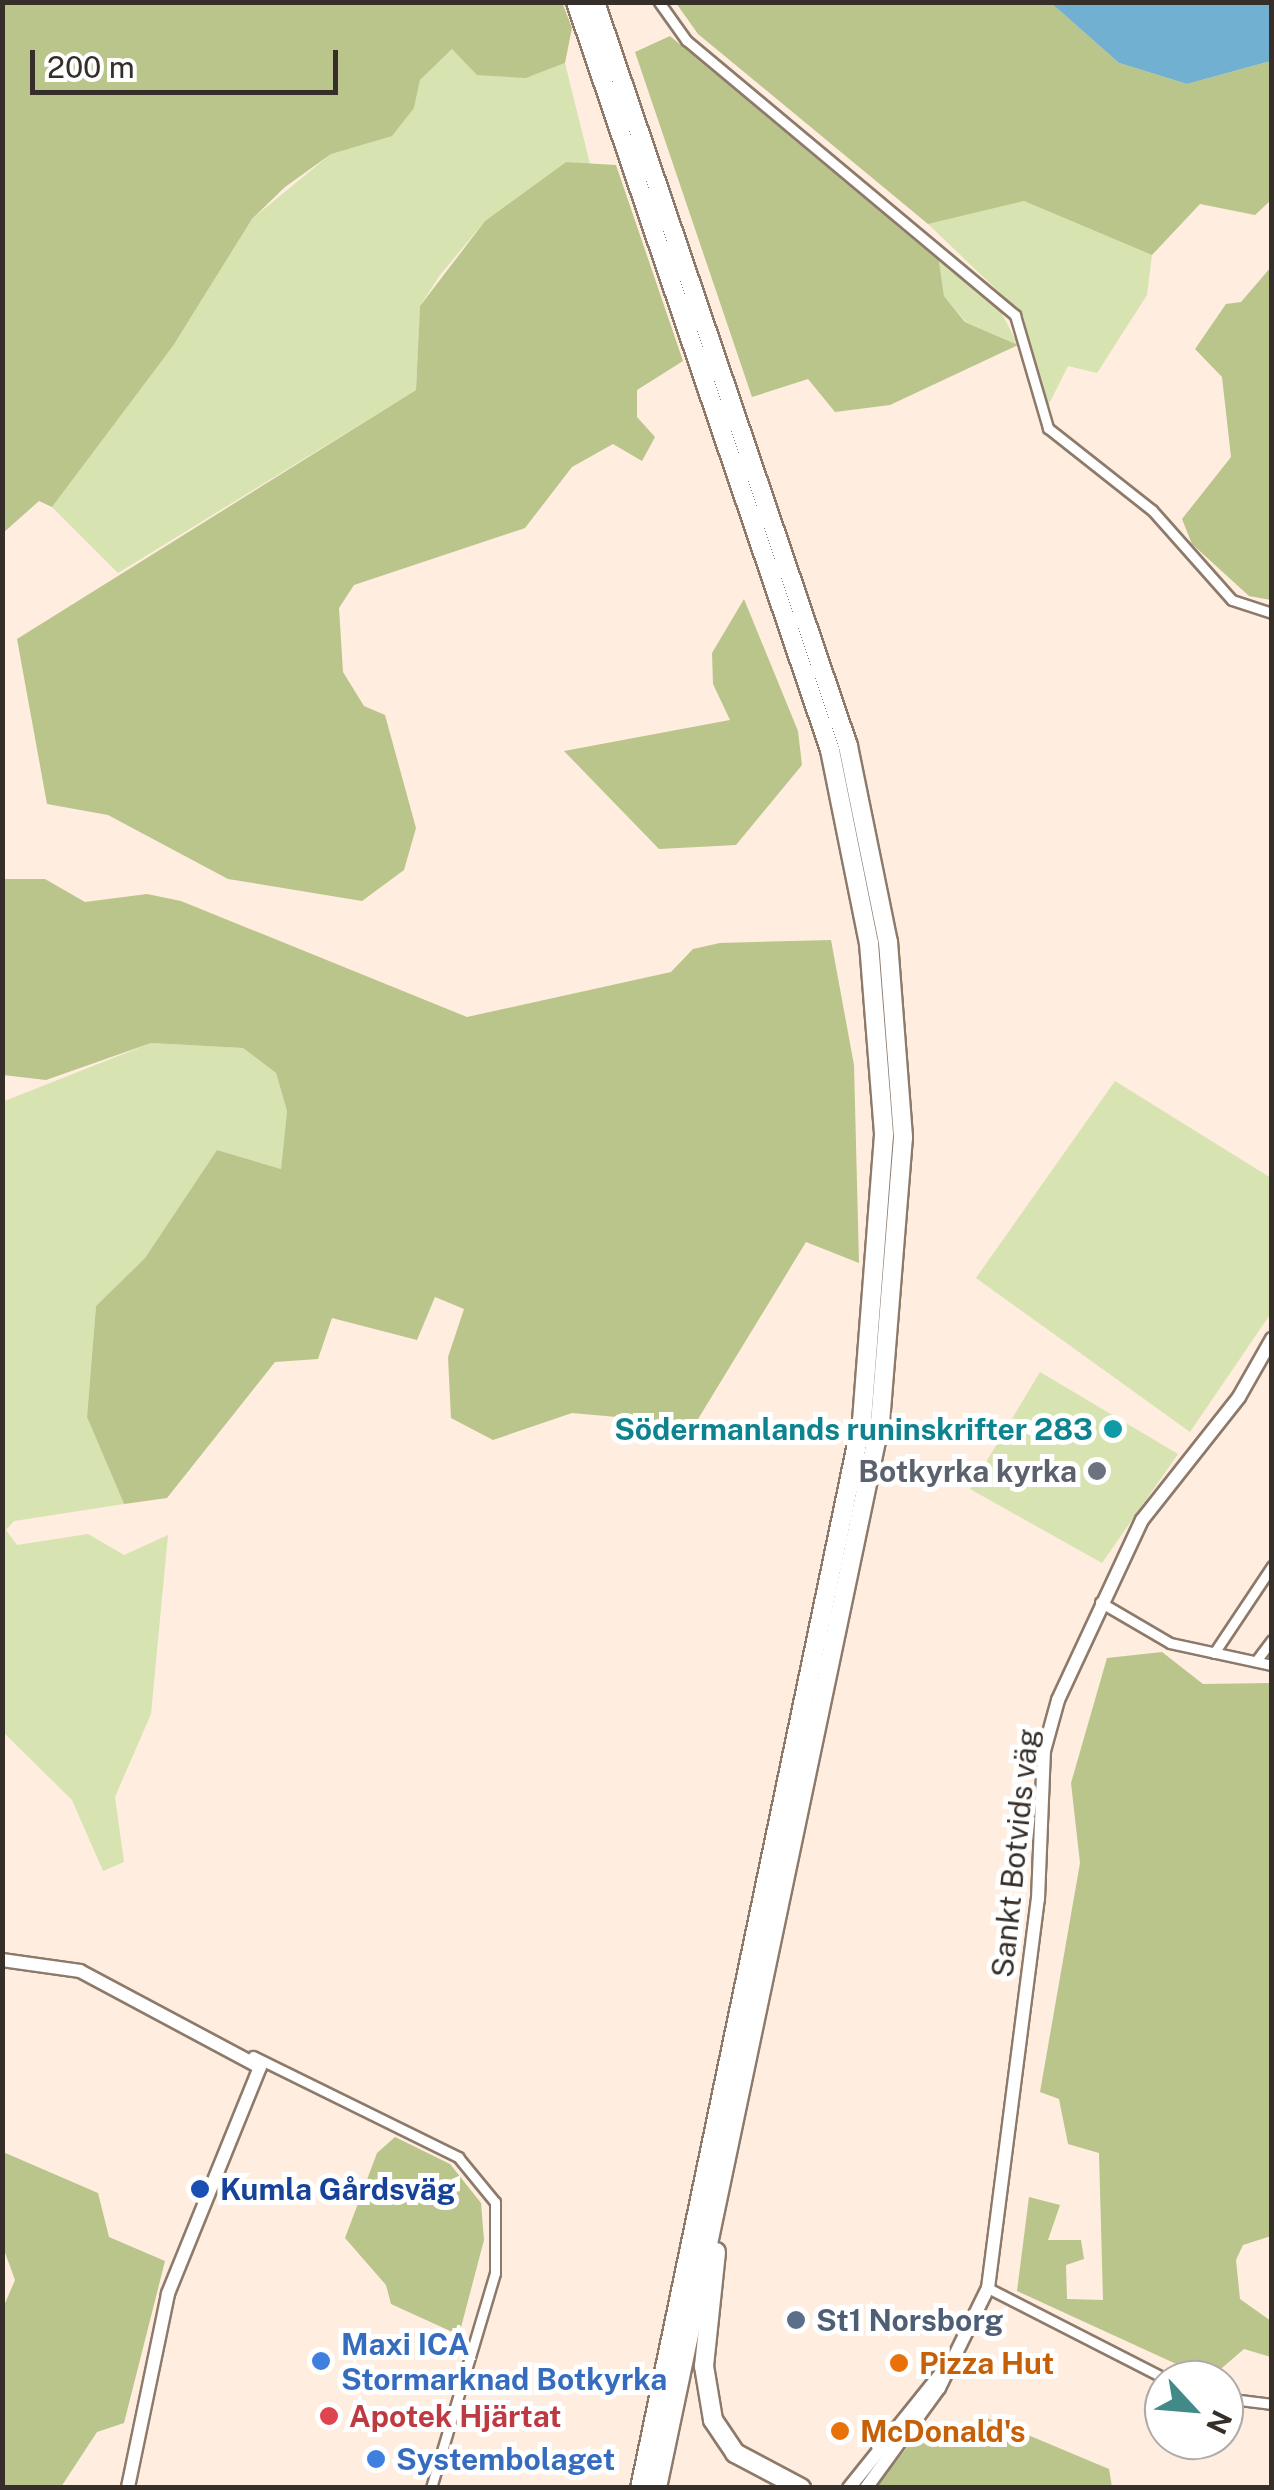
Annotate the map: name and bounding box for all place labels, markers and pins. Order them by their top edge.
place label: Södermanlands runinskrifter 283 [614,1411,1093,1447]
marker: Södermanlands runinskrifter 283 [1102,1418,1124,1440]
place label: Botkyrka kyrka [858,1453,1077,1489]
marker: Botkyrka kyrka [1086,1460,1108,1482]
place label: Kumla Gårdsväg [220,2171,456,2207]
marker: Kumla Gårdsväg [189,2178,211,2200]
place label: St1 Norsborg [816,2302,1003,2338]
marker: St1 Norsborg [785,2309,807,2331]
place label: Maxi ICA Stormarknad Botkyrka [341,2326,667,2396]
place label: Pizza Hut [919,2345,1054,2381]
marker: Maxi ICA Stormarknad Botkyrka [310,2350,332,2372]
marker: Pizza Hut [888,2352,910,2374]
place label: Apotek Hjärtat [349,2398,562,2434]
marker: Apotek Hjärtat [318,2405,340,2427]
place label: McDonald's [860,2413,1025,2449]
marker: McDonald's [829,2420,851,2442]
place label: Systembolaget [396,2441,615,2477]
marker: Systembolaget [365,2448,387,2470]

